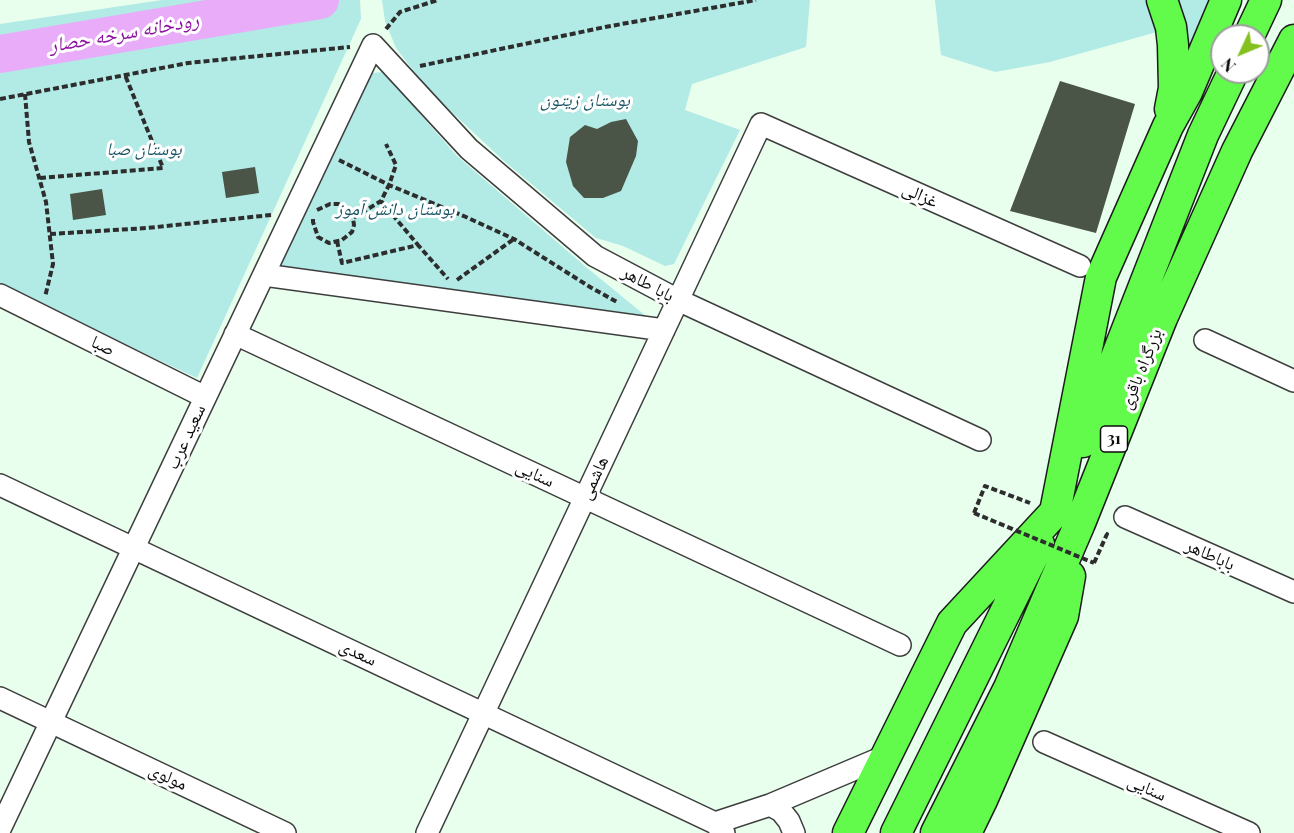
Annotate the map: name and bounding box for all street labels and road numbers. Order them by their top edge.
street label: غزالی [899,178,941,212]
street label: بابا طاهر [618,261,678,307]
street label: بزرگراه باقری [1115,325,1167,413]
street label: صبا [87,331,119,361]
street label: سعید عرب [162,401,210,473]
road number: 31 [1100,426,1128,452]
street label: هاشمی [575,453,613,503]
street label: سنایی [512,456,558,492]
street label: باباطاهر [1182,535,1238,575]
street label: سعدی [336,635,380,671]
street label: مولوی [145,759,191,795]
street label: سنایی [1124,770,1170,806]

